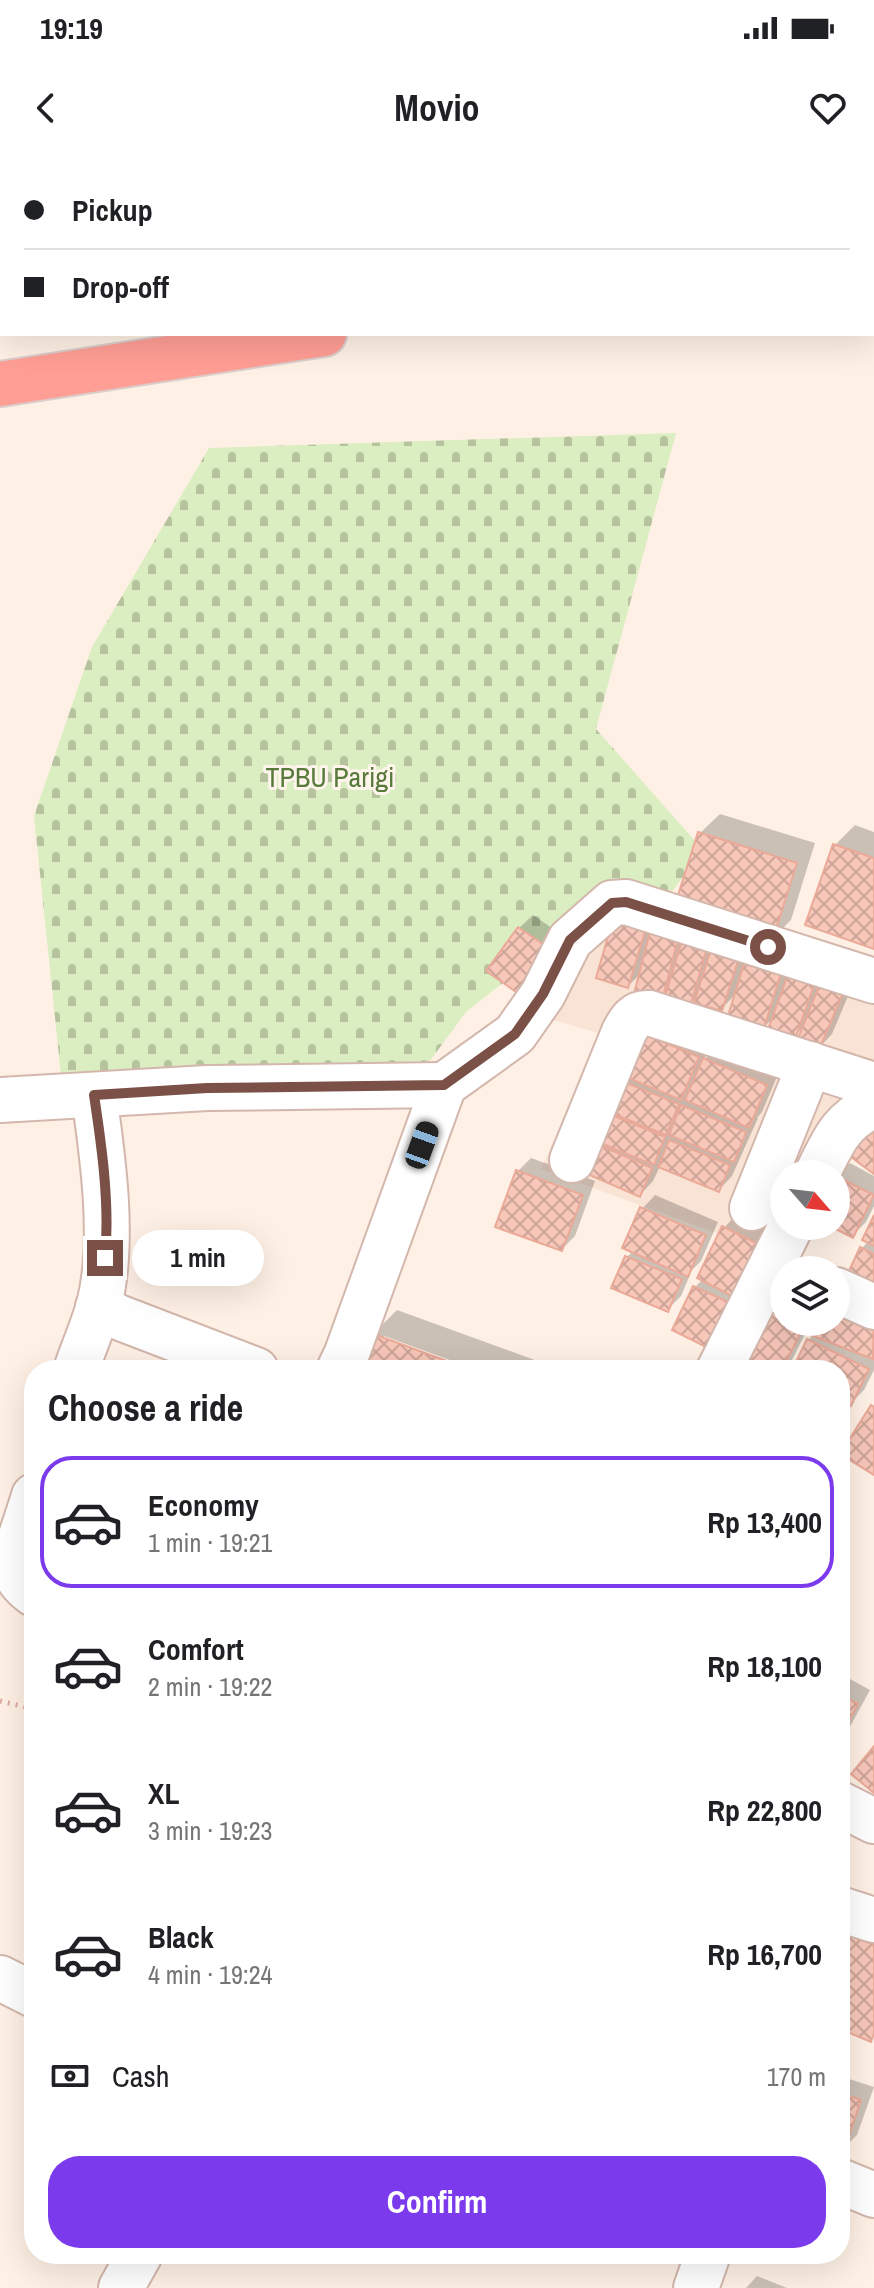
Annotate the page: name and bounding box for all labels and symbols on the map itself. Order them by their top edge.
park label: TPBU Parigi [266,758,394,796]
route start [750,929,786,965]
car [403,1118,441,1172]
north arrow [770,1160,850,1240]
callout: 1 min [133,1230,265,1286]
route end [87,1240,123,1276]

